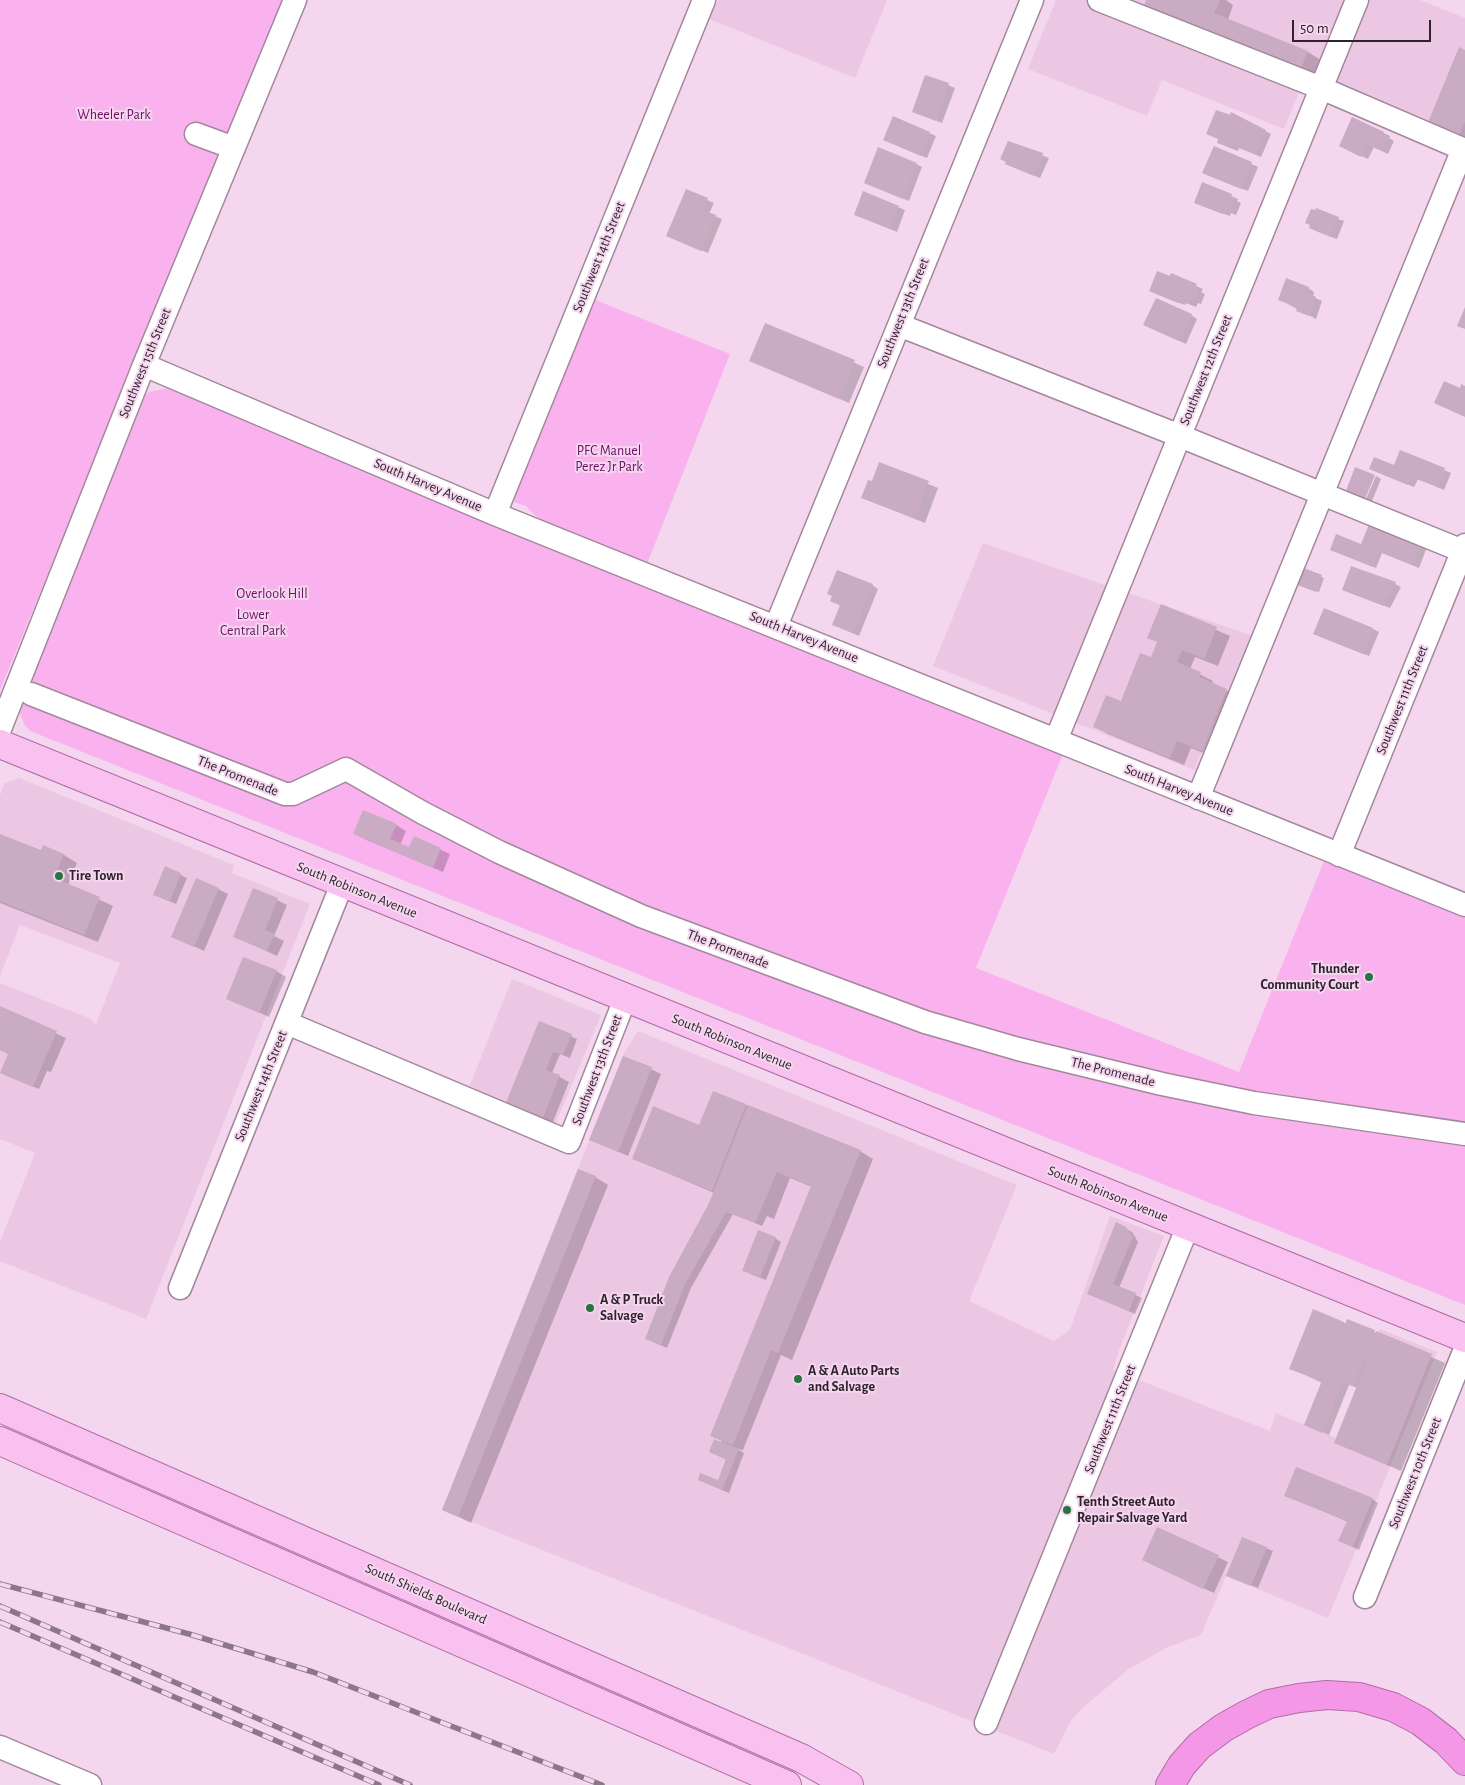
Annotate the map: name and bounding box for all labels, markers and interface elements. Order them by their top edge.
scale bar [1295,10,1434,42]
text: 50 m [1300,21,1329,36]
park label: Wheeler Park [77,107,151,123]
street label: Southwest 14th Street [569,199,629,315]
street label: Southwest 13th Street [873,256,933,370]
street label: Southwest 15th Street [115,306,175,420]
street label: Southwest 12th Street [1176,312,1236,428]
park label: PFC Manuel Perez Jr Park [575,443,643,476]
street label: South Harvey Avenue [371,455,485,515]
park label: Overlook Hill [236,586,308,602]
park label: Lower Central Park [220,607,286,640]
street label: South Harvey Avenue [747,607,861,667]
street label: Southwest 11th Street [1372,643,1432,757]
street label: The Promenade [195,752,281,800]
street label: South Harvey Avenue [1122,760,1236,820]
street label: South Robinson Avenue [294,858,420,922]
place label: Tire Town [69,868,123,884]
marker: Tire Town [53,870,65,882]
street label: The Promenade [685,926,771,972]
place label: Thunder Community Court [1260,961,1359,994]
marker: Thunder Community Court [1363,971,1375,983]
street label: South Robinson Avenue [669,1010,795,1074]
street label: Southwest 13th Street [568,1012,626,1128]
street label: Southwest 14th Street [231,1028,291,1144]
street label: The Promenade [1069,1053,1157,1091]
street label: South Robinson Avenue [1045,1162,1171,1226]
place label: A & P Truck Salvage [600,1292,663,1324]
marker: A & P Truck Salvage [584,1302,596,1314]
street label: Southwest 11th Street [1080,1362,1140,1476]
place label: A & A Auto Parts and Salvage [808,1363,899,1395]
marker: A & A Auto Parts and Salvage [792,1373,804,1385]
street label: Southwest 10th Street [1385,1415,1445,1531]
place label: Tenth Street Auto Repair Salvage Yard [1077,1494,1187,1526]
marker: Tenth Street Auto Repair Salvage Yard [1061,1504,1073,1516]
street label: South Shields Boulevard [363,1560,489,1628]

